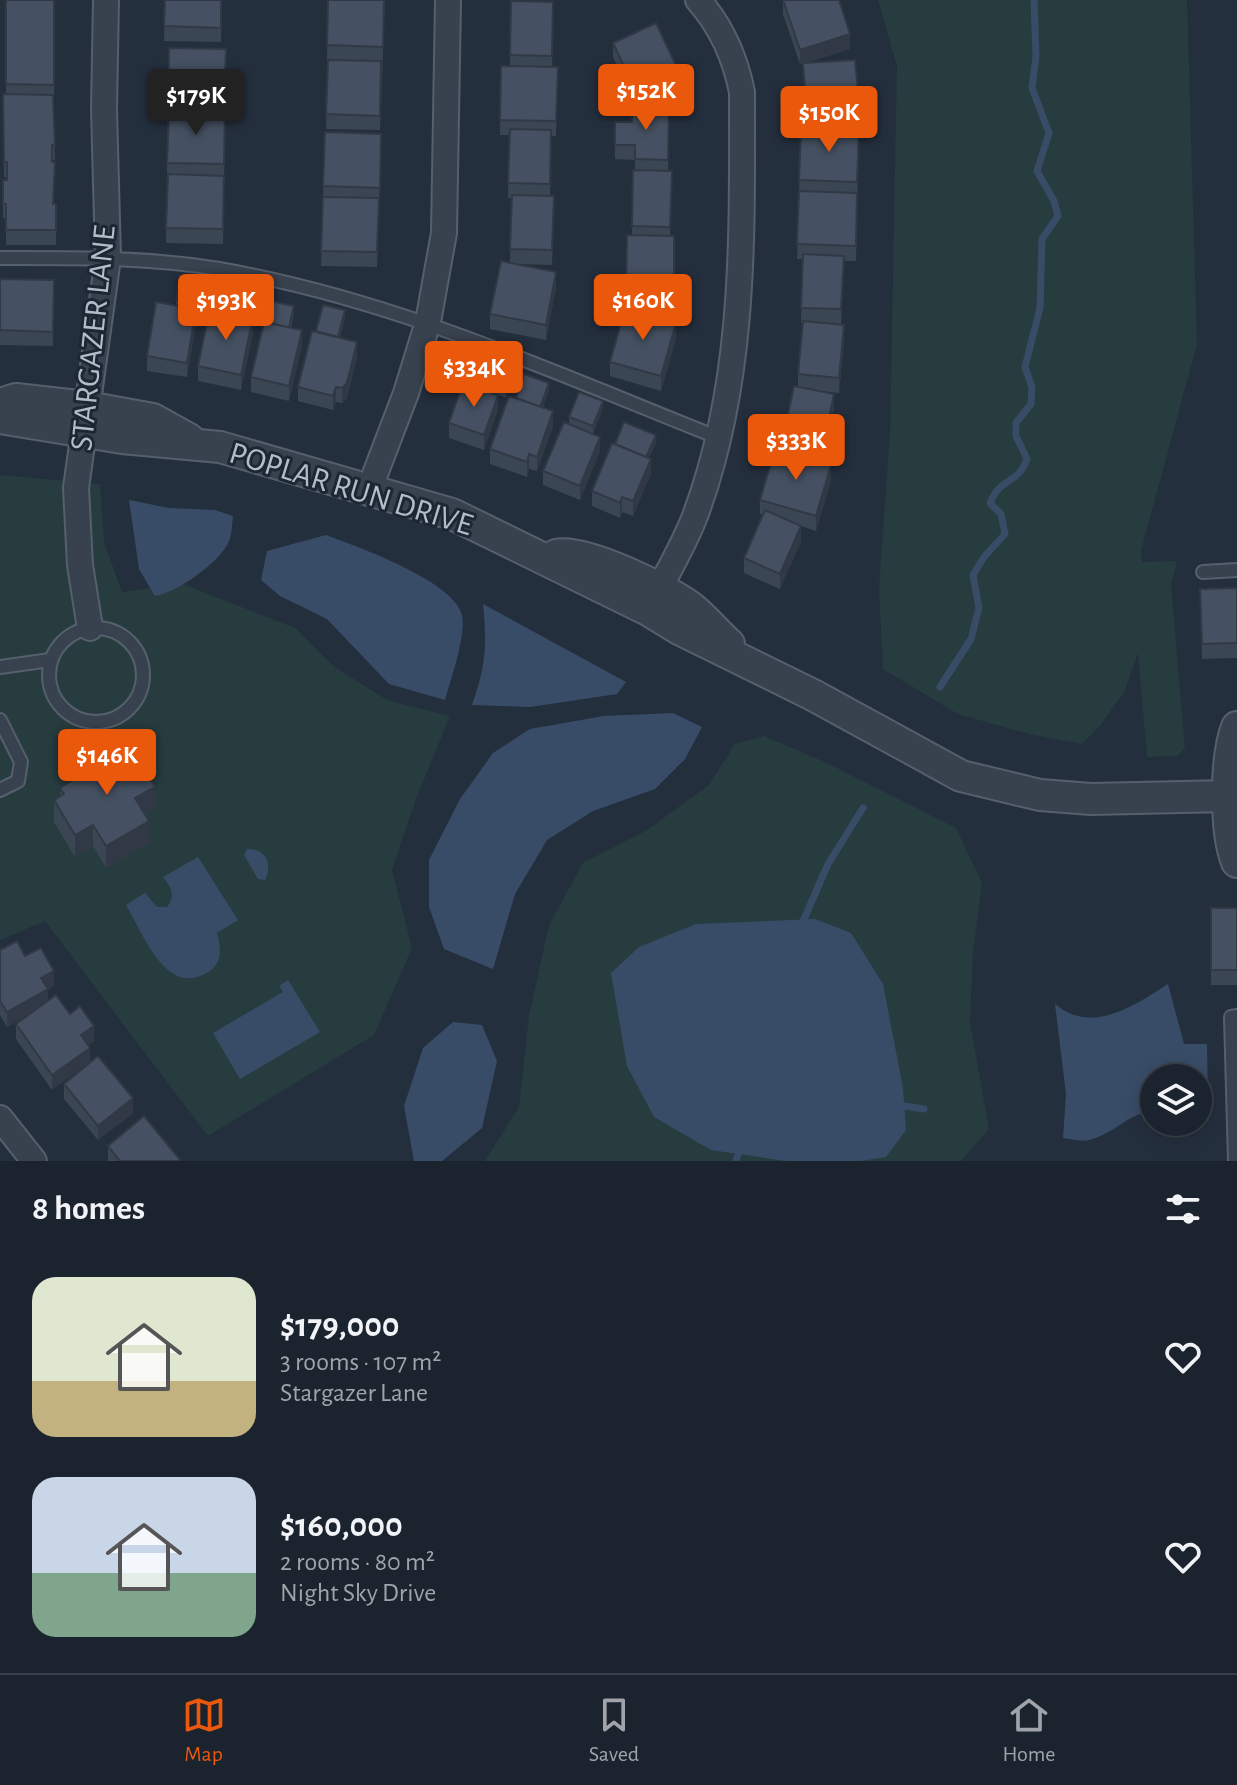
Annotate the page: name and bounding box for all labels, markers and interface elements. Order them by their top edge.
pin: $152K [590,64,702,132]
pin: $179K [140,69,252,137]
text: $152K [616,77,676,103]
text: $179K [166,82,226,108]
pin: $150K [773,86,885,154]
text: $150K [798,99,860,125]
street label: STARGAZER LANE [65,224,121,452]
pin: $193K [170,274,282,342]
pin: $160K [587,274,699,342]
text: $193K [196,287,256,313]
text: $160K [612,287,674,313]
pin: $334K [418,341,530,409]
text: $334K [443,354,505,380]
pin: $333K [740,414,852,482]
text: $333K [766,427,826,453]
street label: POPLAR RUN DRIVE [225,437,477,541]
pin: $146K [51,729,163,797]
text: $146K [76,742,138,768]
map controls [1140,1064,1212,1136]
button: layers [1140,1064,1212,1136]
icon: filters [1161,1187,1205,1231]
text: 8 homes [32,1192,145,1226]
icon: home [96,1309,192,1405]
text: $179,000 [280,1309,400,1343]
icon: heart [1161,1335,1205,1379]
text: 3 rooms · 107 m² [280,1349,441,1375]
text: Stargazer Lane [280,1380,428,1406]
icon: home [96,1509,192,1605]
text: $160,000 [280,1509,403,1543]
icon: heart [1161,1535,1205,1579]
text: 2 rooms · 80 m² [280,1549,435,1575]
text: Night Sky Drive [280,1580,436,1606]
tab: Map [182,1693,226,1767]
tab: Saved [589,1693,639,1767]
tab: Home [1002,1693,1055,1767]

